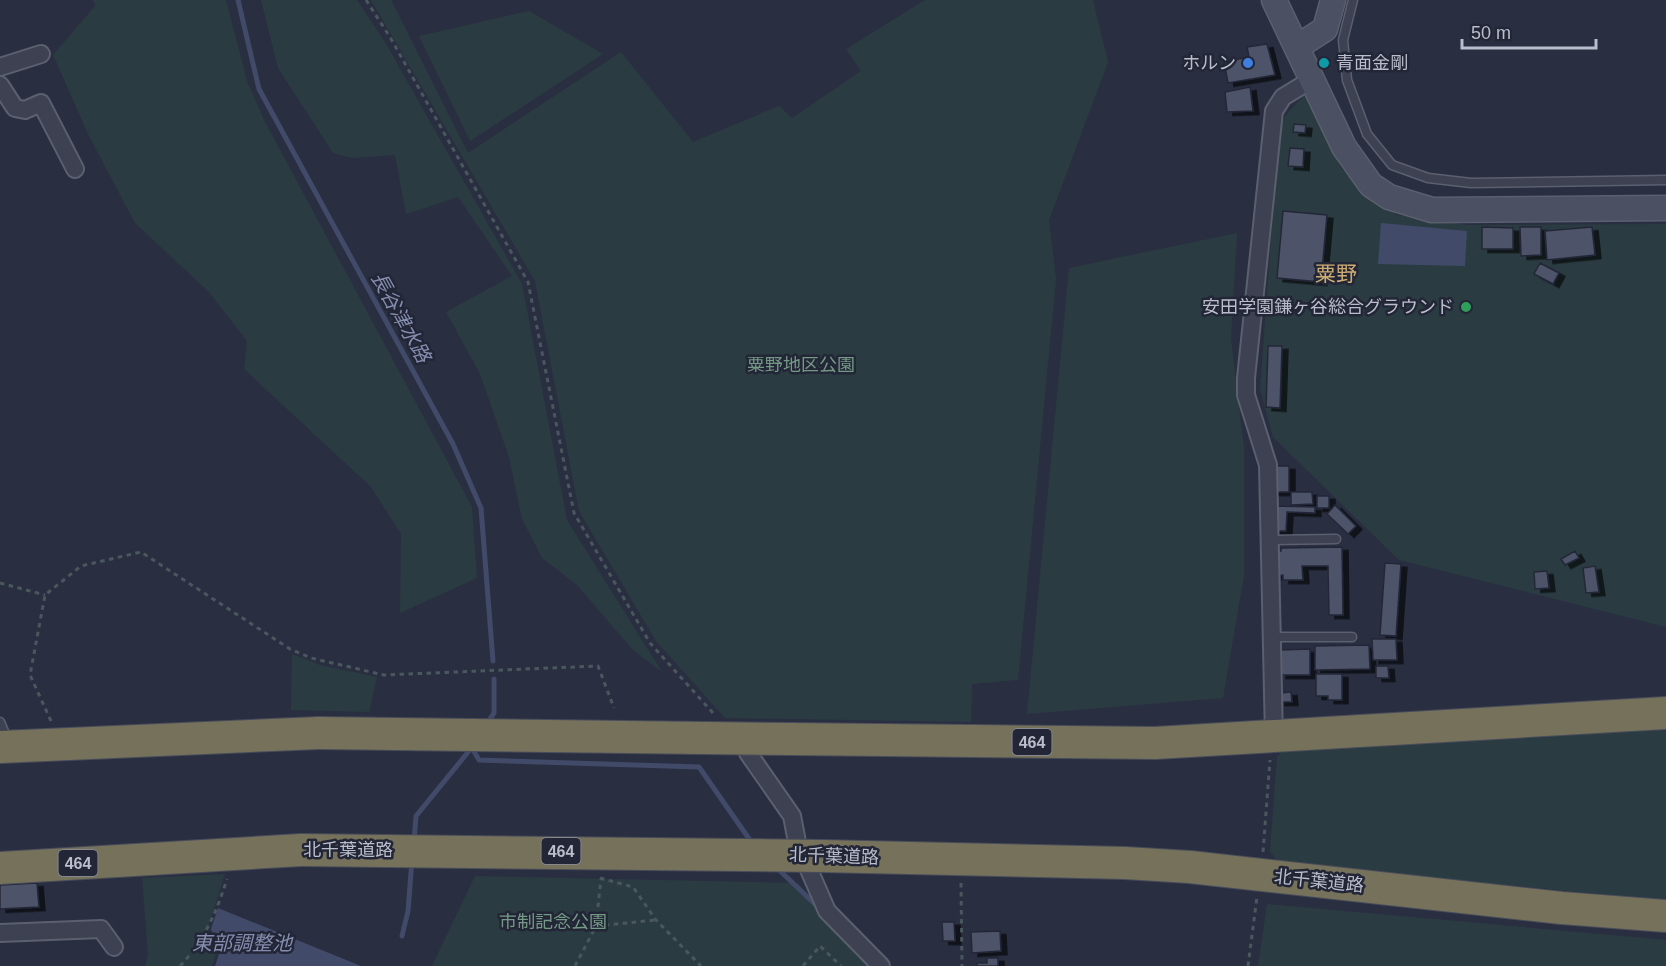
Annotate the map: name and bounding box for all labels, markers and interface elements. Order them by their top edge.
scale bar [1462,12,1596,50]
text: 50 m [1471,23,1511,43]
place label: ホルン [1182,53,1236,73]
place label: 青面金剛 [1336,53,1408,73]
marker: ホルン [1241,56,1255,70]
marker: 青面金剛 [1317,56,1331,70]
district label: 粟野 [1315,262,1357,285]
water label: 長谷津水路 [367,268,436,368]
place label: 安田学園鎌ヶ谷総合グラウンド [1202,297,1454,317]
marker: 安田学園鎌ヶ谷総合グラウンド [1459,300,1473,314]
park label: 粟野地区公園 [747,355,855,375]
road number: 464 [1012,729,1052,755]
road number: 464 [542,838,580,864]
street label: 北千葉道路 [303,840,393,860]
street label: 北千葉道路 [789,844,879,868]
road number: 464 [58,850,98,876]
street label: 北千葉道路 [1273,866,1365,896]
park label: 市制記念公園 [499,912,607,932]
water label: 東部調整池 [192,932,294,954]

